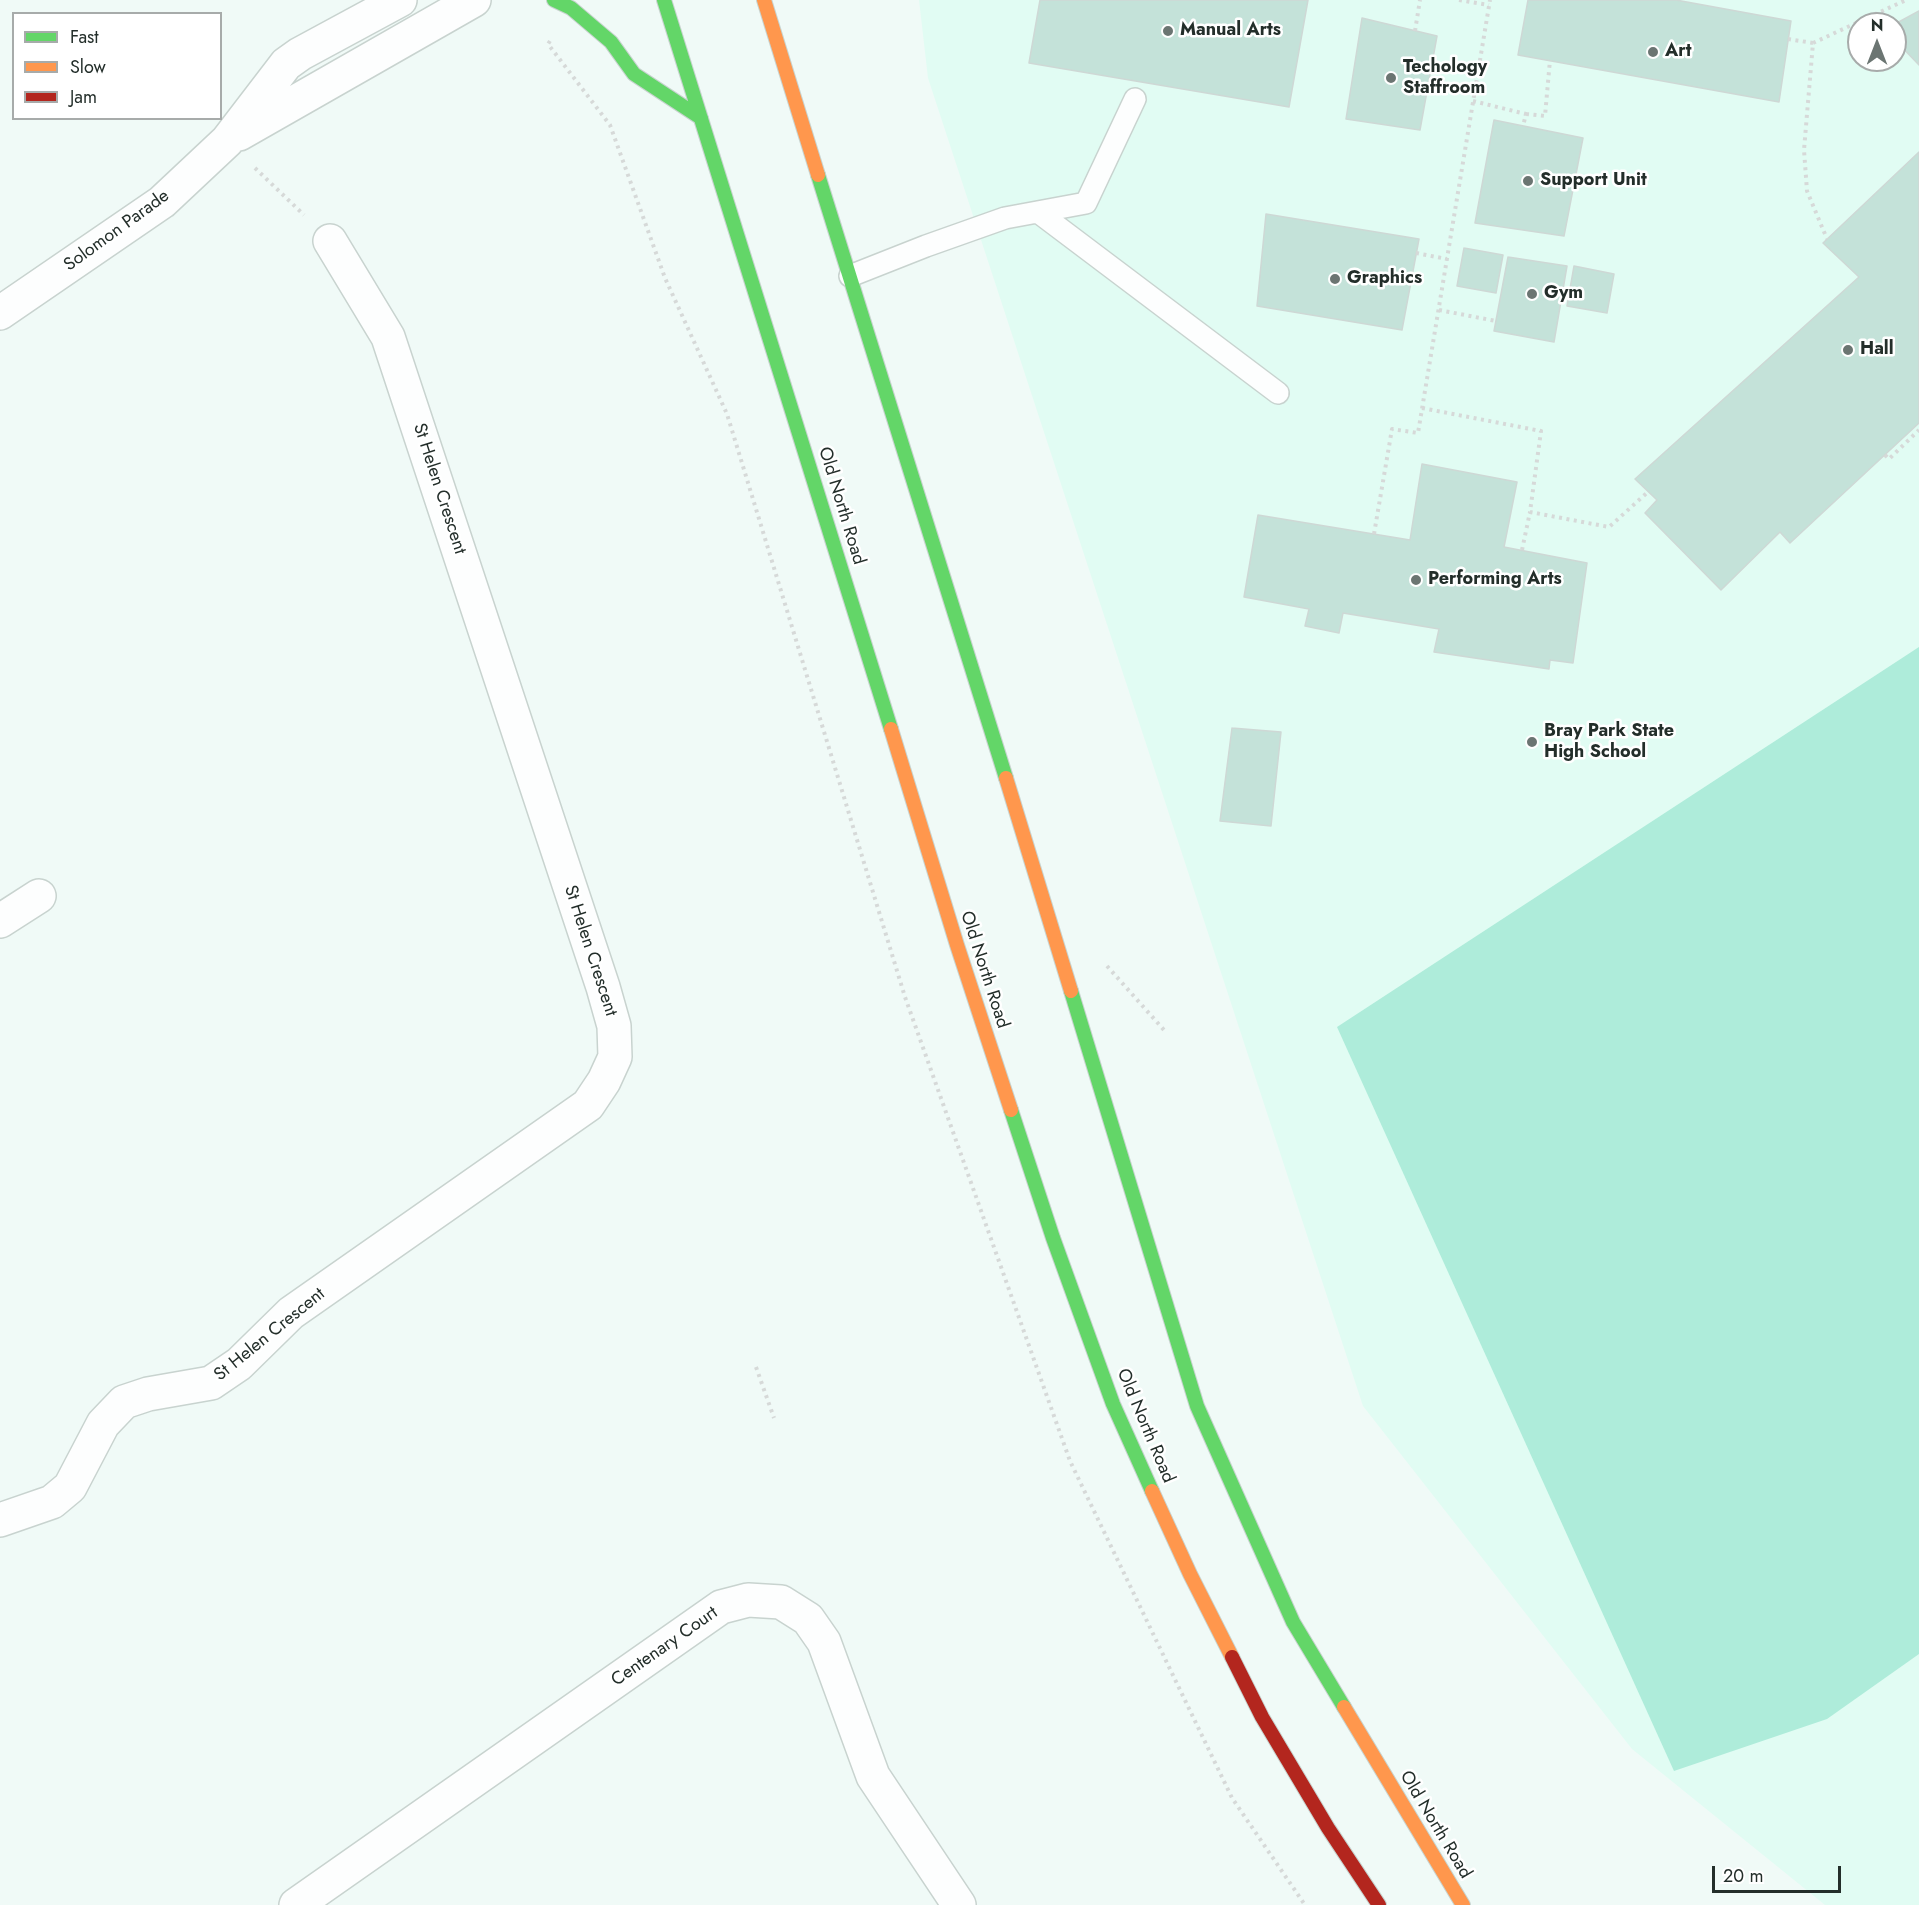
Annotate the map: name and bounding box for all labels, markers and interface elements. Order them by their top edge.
legend [12,12,222,120]
north arrow [1847,12,1907,72]
text: N [1871,14,1883,37]
place label: Manual Arts [1180,20,1281,42]
text: Fast [70,24,99,50]
marker: Manual Arts [1161,24,1175,38]
place label: Art [1665,41,1691,63]
marker: Art [1646,45,1660,59]
text: Slow [70,54,106,80]
place label: Techology Staffroom [1403,57,1487,100]
marker: Techology Staffroom [1384,71,1398,85]
text: Jam [70,84,97,110]
place label: Support Unit [1540,170,1647,192]
marker: Support Unit [1521,174,1535,188]
street label: Solomon Parade [60,186,174,276]
place label: Graphics [1347,268,1422,290]
marker: Graphics [1328,272,1342,286]
place label: Gym [1544,283,1583,305]
marker: Gym [1525,287,1539,301]
place label: Hall [1860,339,1894,361]
marker: Hall [1841,343,1855,357]
street label: St Helen Crescent [408,421,470,557]
street label: Old North Road [813,445,869,567]
place label: Performing Arts [1428,569,1562,591]
marker: Performing Arts [1409,573,1423,587]
place label: Bray Park State High School [1544,721,1674,764]
marker: Bray Park State High School [1525,735,1539,749]
street label: St Helen Crescent [559,883,621,1019]
street label: Old North Road [955,909,1013,1031]
street label: St Helen Crescent [210,1284,330,1386]
street label: Old North Road [1111,1366,1179,1486]
street label: Centenary Court [608,1602,722,1692]
street label: Old North Road [1394,1767,1476,1883]
scale bar [1715,1854,1844,1892]
text: 20 m [1723,1863,1763,1889]

